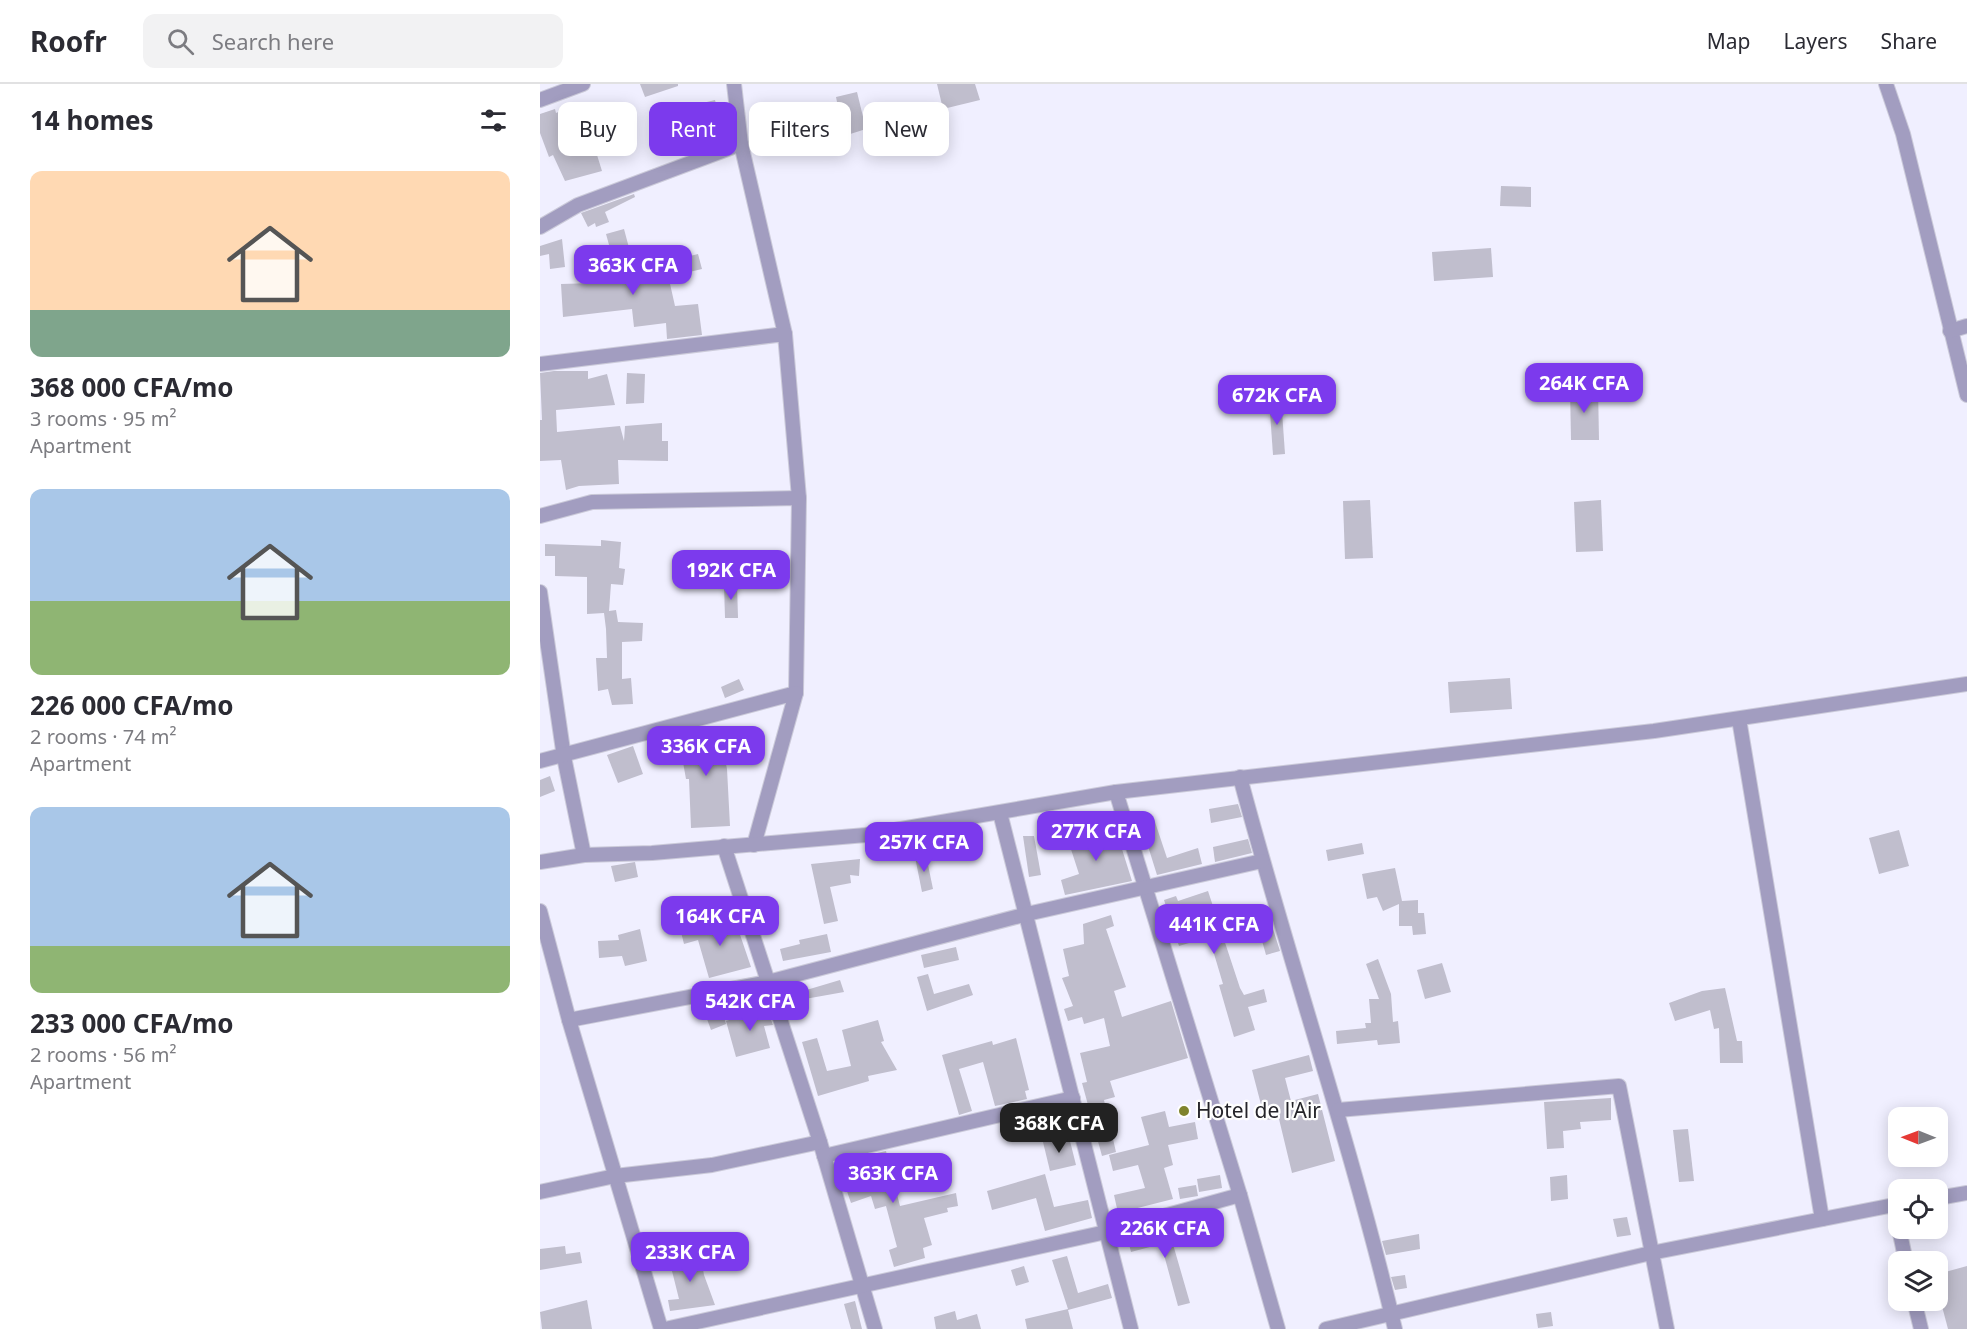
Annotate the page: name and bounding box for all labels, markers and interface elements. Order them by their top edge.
search box [143,14,563,68]
text: Roofr [30,22,107,60]
icon: search [164,25,197,58]
text: Search here [212,26,334,56]
text: Map [1707,27,1751,55]
text: Layers [1784,27,1848,55]
text: Share [1881,27,1937,55]
text: 14 homes [30,102,154,138]
chip: Buy [558,102,637,156]
chip: Rent [649,102,737,156]
chip: Filters [749,102,851,156]
chip: New [863,102,949,156]
icon: filters [477,104,510,137]
icon: home [216,210,324,318]
pin: 363K CFA [571,245,695,296]
text: 363K CFA [588,251,678,278]
pin: 264K CFA [1522,363,1646,414]
text: 368 000 CFA/mo [30,369,234,405]
text: 264K CFA [1539,369,1629,396]
pin: 672K CFA [1215,375,1339,426]
text: 672K CFA [1232,381,1322,408]
text: 3 rooms · 95 m² [30,405,177,432]
text: Apartment [30,432,131,459]
icon: home [216,528,324,636]
pin: 192K CFA [669,550,793,601]
text: 192K CFA [686,556,776,583]
text: 226 000 CFA/mo [30,687,234,723]
text: 2 rooms · 74 m² [30,723,177,750]
pin: 336K CFA [644,726,768,777]
text: 336K CFA [661,732,751,759]
text: Apartment [30,750,131,777]
pin: 277K CFA [1034,811,1158,862]
text: 277K CFA [1051,817,1141,844]
pin: 257K CFA [862,822,986,873]
text: 257K CFA [879,828,969,855]
icon: home [216,846,324,954]
pin: 164K CFA [658,896,782,947]
text: 164K CFA [675,902,765,929]
pin: 441K CFA [1152,904,1276,955]
text: 441K CFA [1169,910,1259,937]
pin: 542K CFA [688,981,812,1032]
text: 542K CFA [705,987,795,1014]
text: 233 000 CFA/mo [30,1005,234,1041]
text: 2 rooms · 56 m² [30,1041,177,1068]
text: Apartment [30,1068,131,1095]
place label: Hotel de l'Air [1196,1096,1321,1124]
pin: 368K CFA [997,1103,1121,1154]
marker: Hotel de l'Air [1177,1104,1191,1118]
north arrow [1888,1107,1948,1167]
map controls [1888,1107,1948,1311]
text: 368K CFA [1014,1109,1104,1136]
pin: 363K CFA [831,1153,955,1204]
text: 363K CFA [848,1159,938,1186]
button: locate [1888,1179,1948,1239]
pin: 226K CFA [1103,1208,1227,1259]
text: 226K CFA [1120,1214,1210,1241]
pin: 233K CFA [628,1232,752,1283]
text: 233K CFA [645,1238,735,1265]
button: layers [1888,1251,1948,1311]

